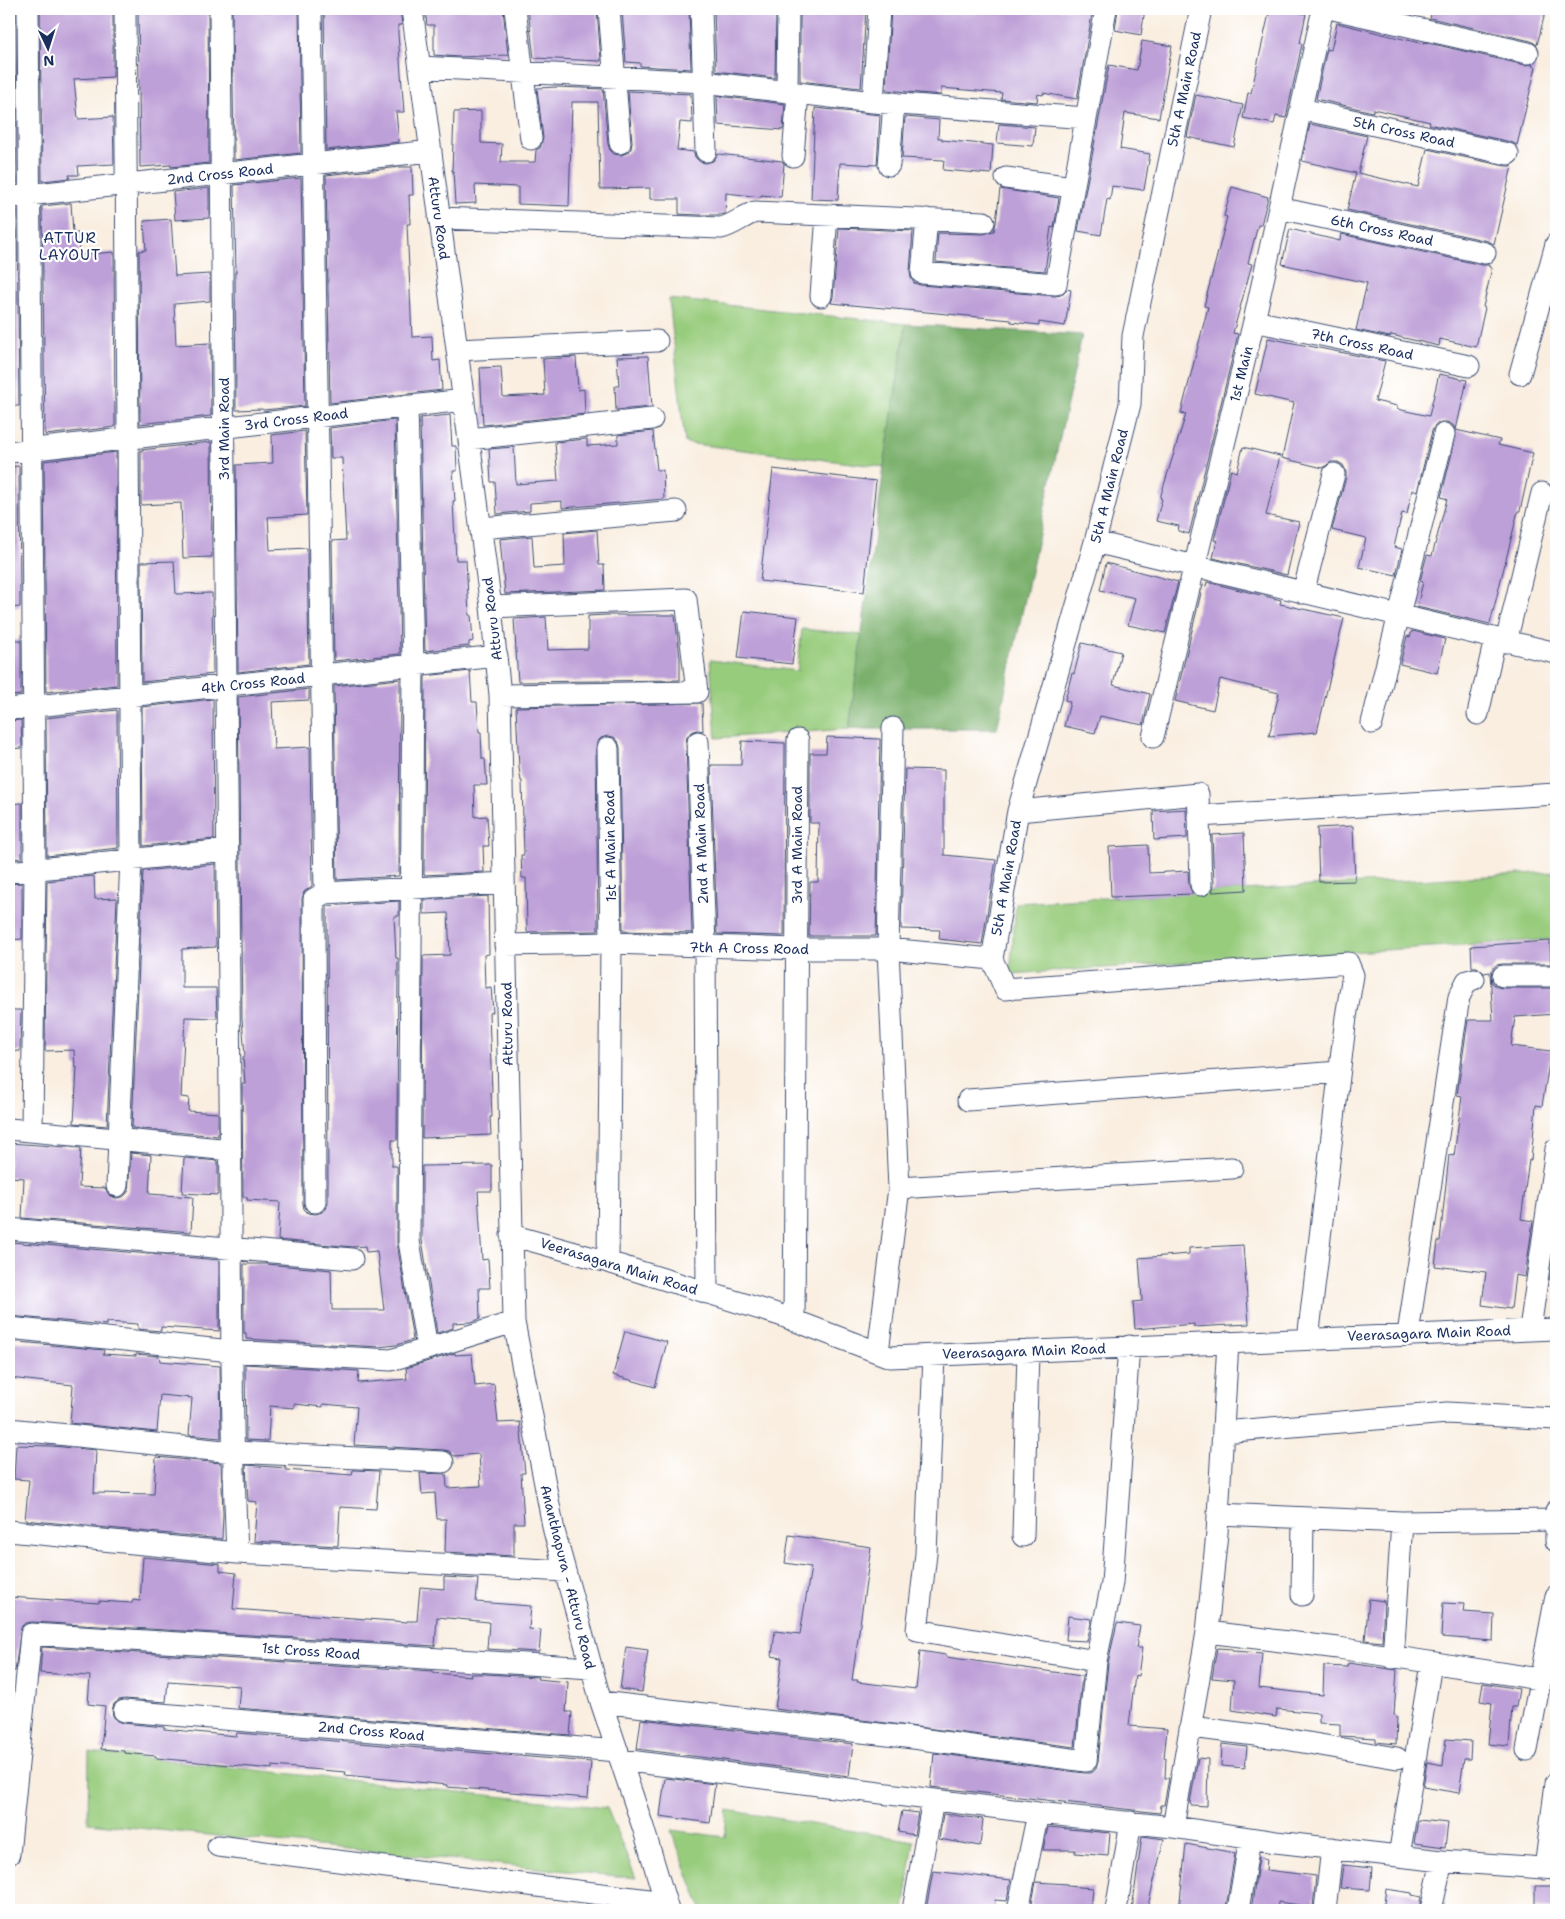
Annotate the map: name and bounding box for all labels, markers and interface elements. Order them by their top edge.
north arrow [22,22,72,72]
street label: 5th A Main Road [1163,30,1205,148]
text: N [43,52,55,70]
street label: 5th Cross Road [1351,112,1457,152]
street label: 2nd Cross Road [166,159,274,189]
street label: Atturu Road [424,175,454,261]
street label: 6th Cross Road [1329,210,1435,250]
district label: ATTUR LAYOUT [39,228,101,265]
street label: 7th Cross Road [1309,324,1415,364]
street label: 1st Main [1225,344,1257,404]
street label: 3rd Main Road [215,377,233,481]
street label: 3rd Cross Road [243,404,349,434]
street label: 5th A Main Road [1086,427,1132,545]
street label: Atturu Road [478,576,506,662]
street label: 4th Cross Road [200,669,306,697]
street label: 2nd A Main Road [690,783,712,905]
street label: 3rd A Main Road [788,786,806,904]
street label: 1st A Main Road [600,790,620,902]
street label: 5th A Main Road [987,819,1025,937]
street label: 7th A Cross Road [689,938,809,958]
street label: Atturu Road [497,982,517,1066]
street label: Veerasagara Main Road [538,1233,700,1299]
street label: Veerasagara Main Road [1347,1321,1511,1345]
street label: Veerasagara Main Road [942,1339,1106,1363]
street label: Ananthapura - Atturu Road [536,1483,600,1671]
street label: 1st Cross Road [261,1639,361,1663]
street label: 2nd Cross Road [317,1717,425,1745]

